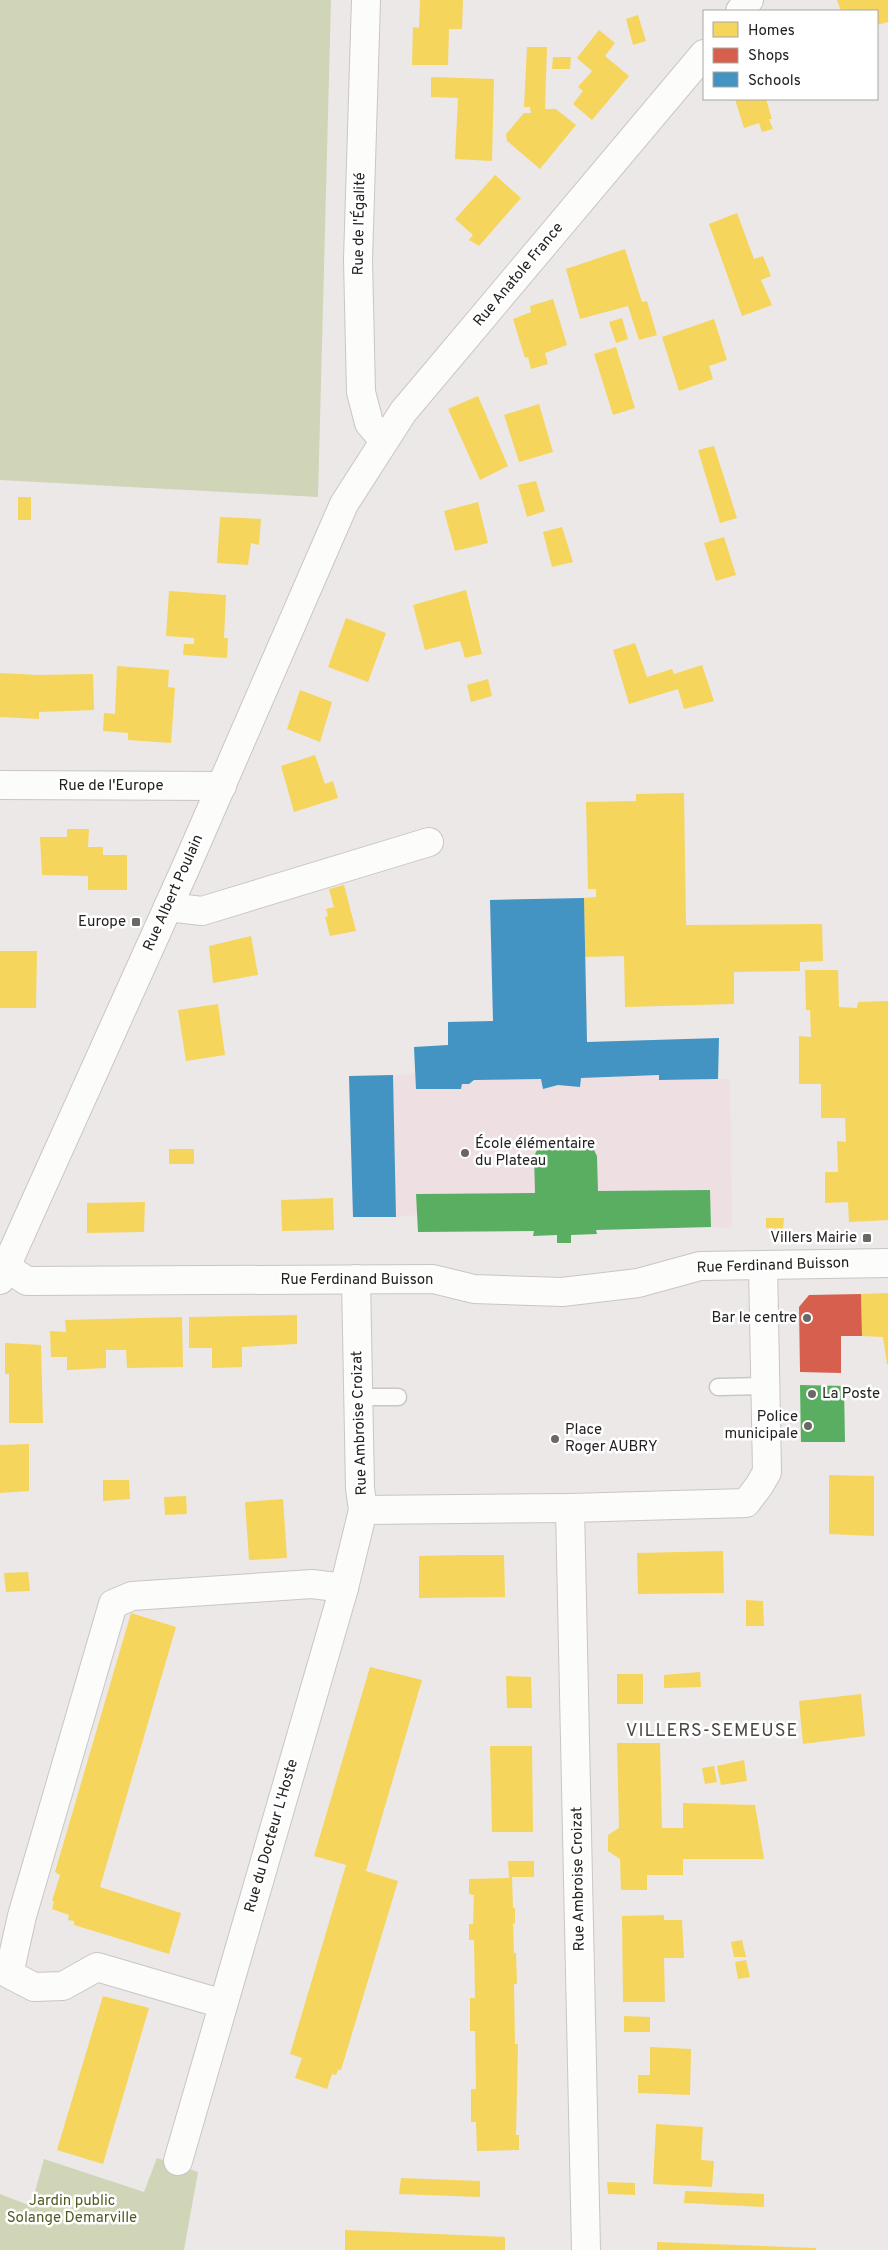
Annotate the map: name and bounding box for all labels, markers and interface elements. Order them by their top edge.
legend [703,10,878,100]
text: Homes [748,22,795,41]
text: Shops [748,47,789,66]
text: Schools [748,72,801,91]
street label: Rue de l'Égalité [349,172,370,276]
street label: Rue Anatole France [470,219,568,331]
street label: Rue de l'Europe [59,777,163,796]
street label: Rue Albert Poulain [140,832,208,954]
place label: Europe [78,913,126,932]
marker: Europe [130,916,142,928]
place label: École élémentaire du Plateau [475,1134,595,1171]
marker: École élémentaire du Plateau [459,1147,471,1159]
place label: Villers Mairie [770,1229,857,1248]
marker: Villers Mairie [861,1232,873,1244]
street label: Rue Ferdinand Buisson [696,1254,850,1278]
street label: Rue Ferdinand Buisson [281,1271,433,1290]
place label: Bar le centre [711,1309,797,1328]
marker: Bar le centre [801,1312,813,1324]
street label: Rue Ambroise Croizat [348,1350,372,1496]
place label: La Poste [822,1385,880,1404]
marker: La Poste [806,1388,818,1400]
place label: Police municipale [725,1408,798,1444]
marker: Police municipale [802,1420,814,1432]
place label: Place Roger AUBRY [565,1421,658,1457]
marker: Place Roger AUBRY [549,1433,561,1445]
district label: VILLERS-SEMEUSE [626,1720,798,1743]
street label: Rue du Docteur L'Hoste [241,1757,303,1915]
street label: Rue Ambroise Croizat [568,1806,590,1952]
park label: Jardin public Solange Demarville [7,2192,137,2228]

